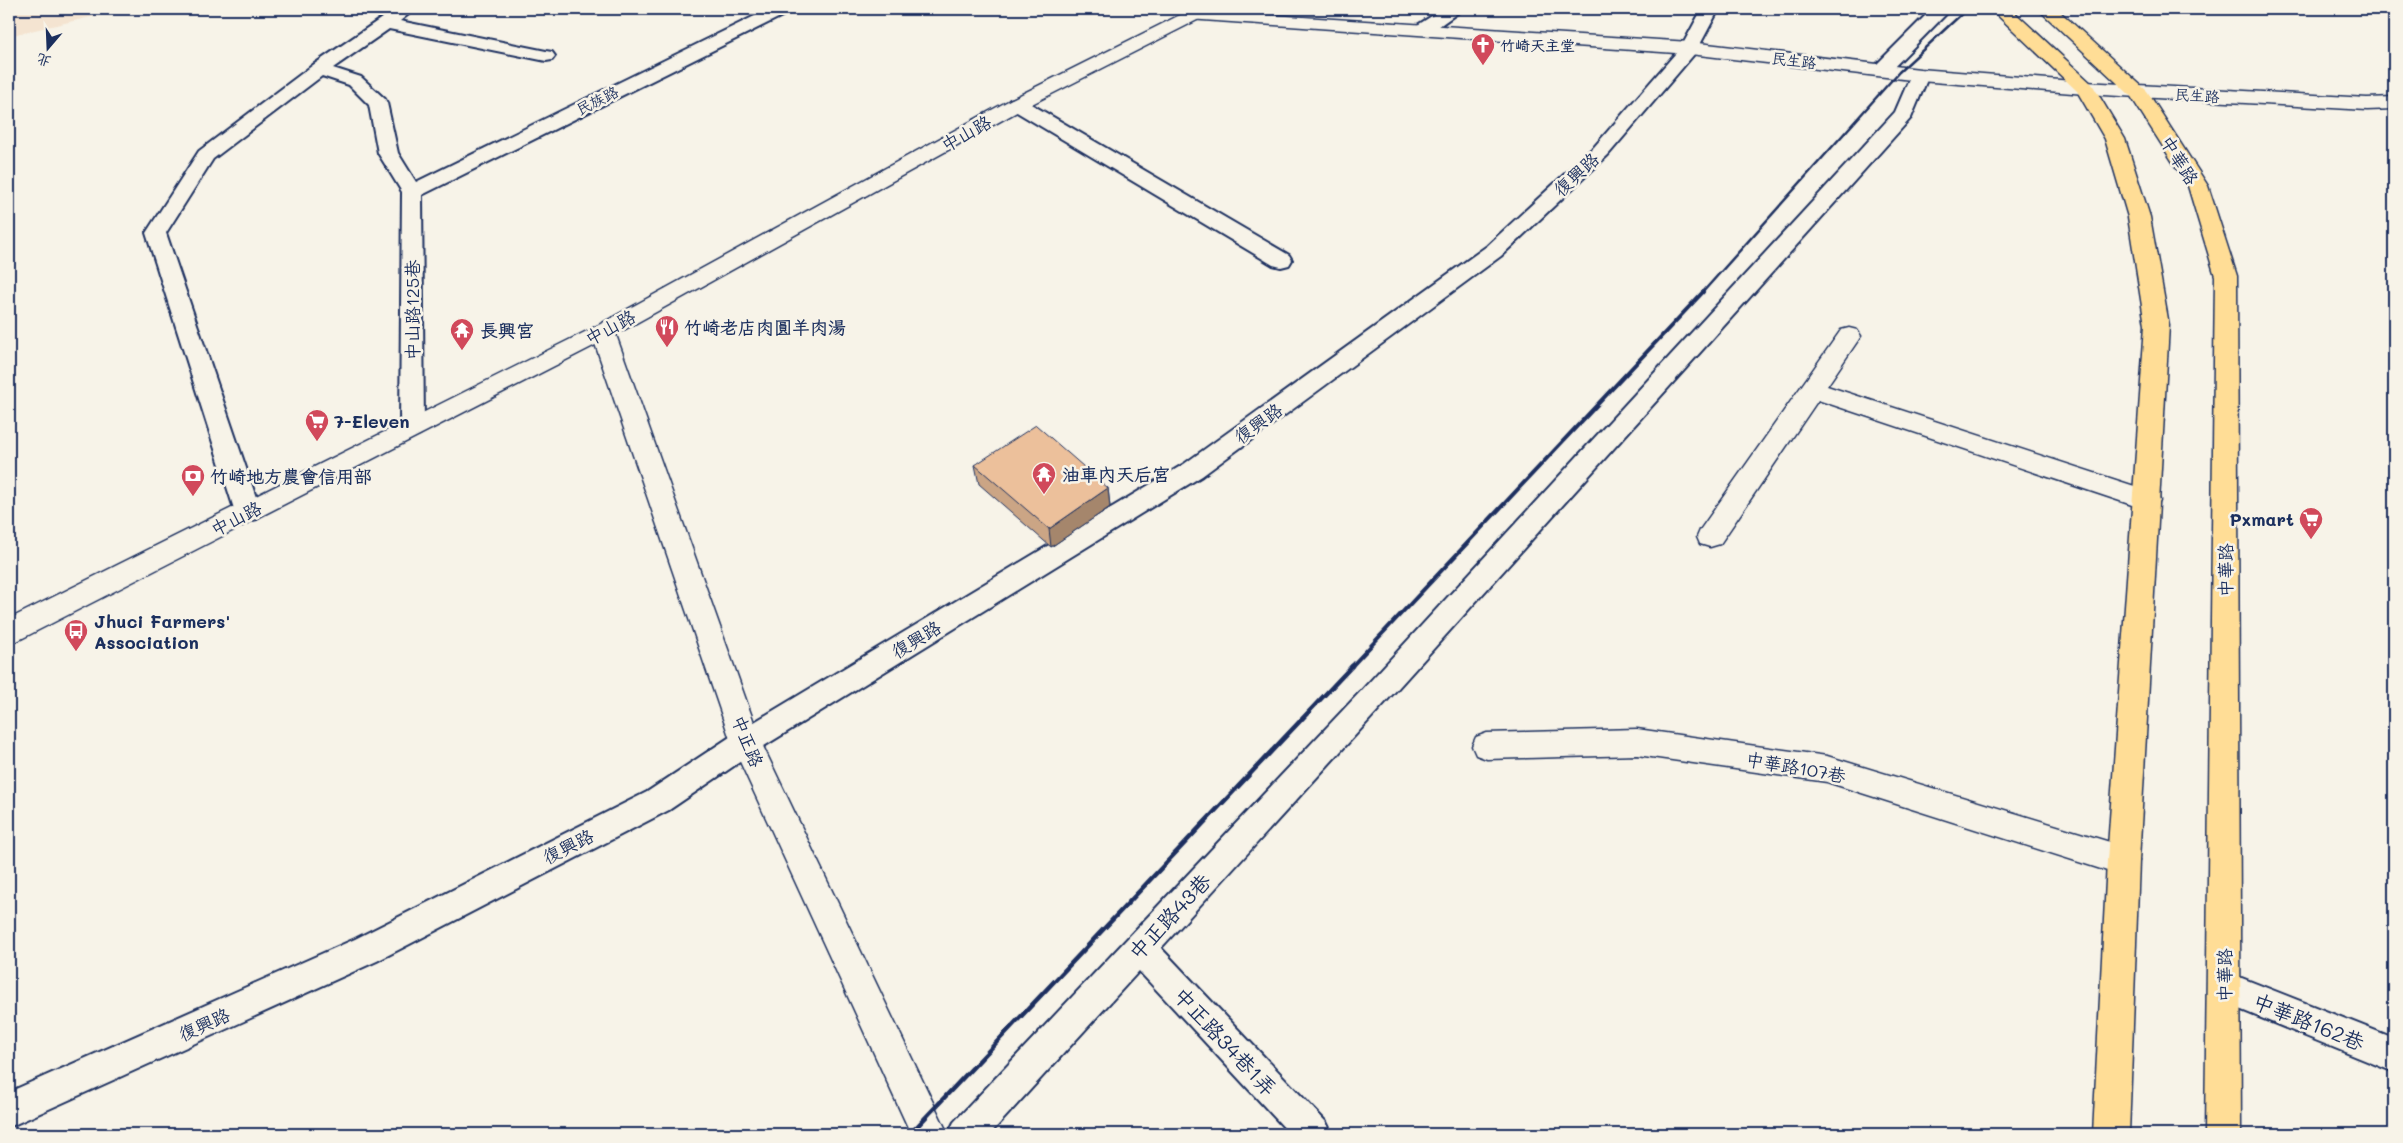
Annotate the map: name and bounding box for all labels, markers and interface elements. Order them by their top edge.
north arrow [22,22,72,72]
church icon: 竹崎天主堂 [1470,32,1496,66]
place label: 竹崎天主堂 [1500,35,1575,55]
street label: 民生路 [1770,47,1818,73]
text: 北 [34,50,53,72]
street label: 民族路 [572,81,622,119]
street label: 民生路 [2174,84,2220,106]
street label: 中山路 [937,109,995,157]
street label: 中華路 [2156,131,2204,189]
street label: 復興路 [1548,147,1604,201]
street label: 中山路125巷 [400,260,424,360]
street label: 中山路 [581,304,639,350]
restaurant icon: 竹崎老店肉圓羊肉湯 [654,314,680,348]
place label: 竹崎老店肉圓羊肉湯 [684,315,846,339]
temple icon: 長興宮 [449,317,475,351]
place label: 長興宮 [480,318,534,342]
street label: 復興路 [1229,397,1287,449]
supermarket icon: 7-Eleven [304,408,330,442]
place label: 7-Eleven [334,409,410,433]
temple icon: 油車內天后宮 [1031,461,1057,495]
place label: 油車內天后宮 [1062,462,1170,486]
bank icon: 竹崎地方農會信用部 [180,463,206,497]
place label: 竹崎地方農會信用部 [210,464,372,488]
street label: 中山路 [206,495,266,541]
supermarket icon: Pxmart [2298,506,2324,540]
place label: Pxmart [2230,507,2294,531]
street label: 中華路 [2213,543,2237,597]
place label: Jhuci Farmers' Association [94,609,230,654]
street label: 復興路 [887,615,945,663]
bus stop icon: Jhuci Farmers' Association [63,618,89,652]
street label: 中正路 [727,711,769,771]
street label: 中華路107巷 [1744,746,1848,788]
street label: 復興路 [538,823,598,869]
street label: 中正路43巷 [1122,867,1216,965]
street label: 中華路 [2212,948,2236,1002]
street label: 中正路34巷1弄 [1169,981,1283,1101]
street label: 中華路162巷 [2249,986,2369,1056]
street label: 復興路 [174,1002,234,1046]

